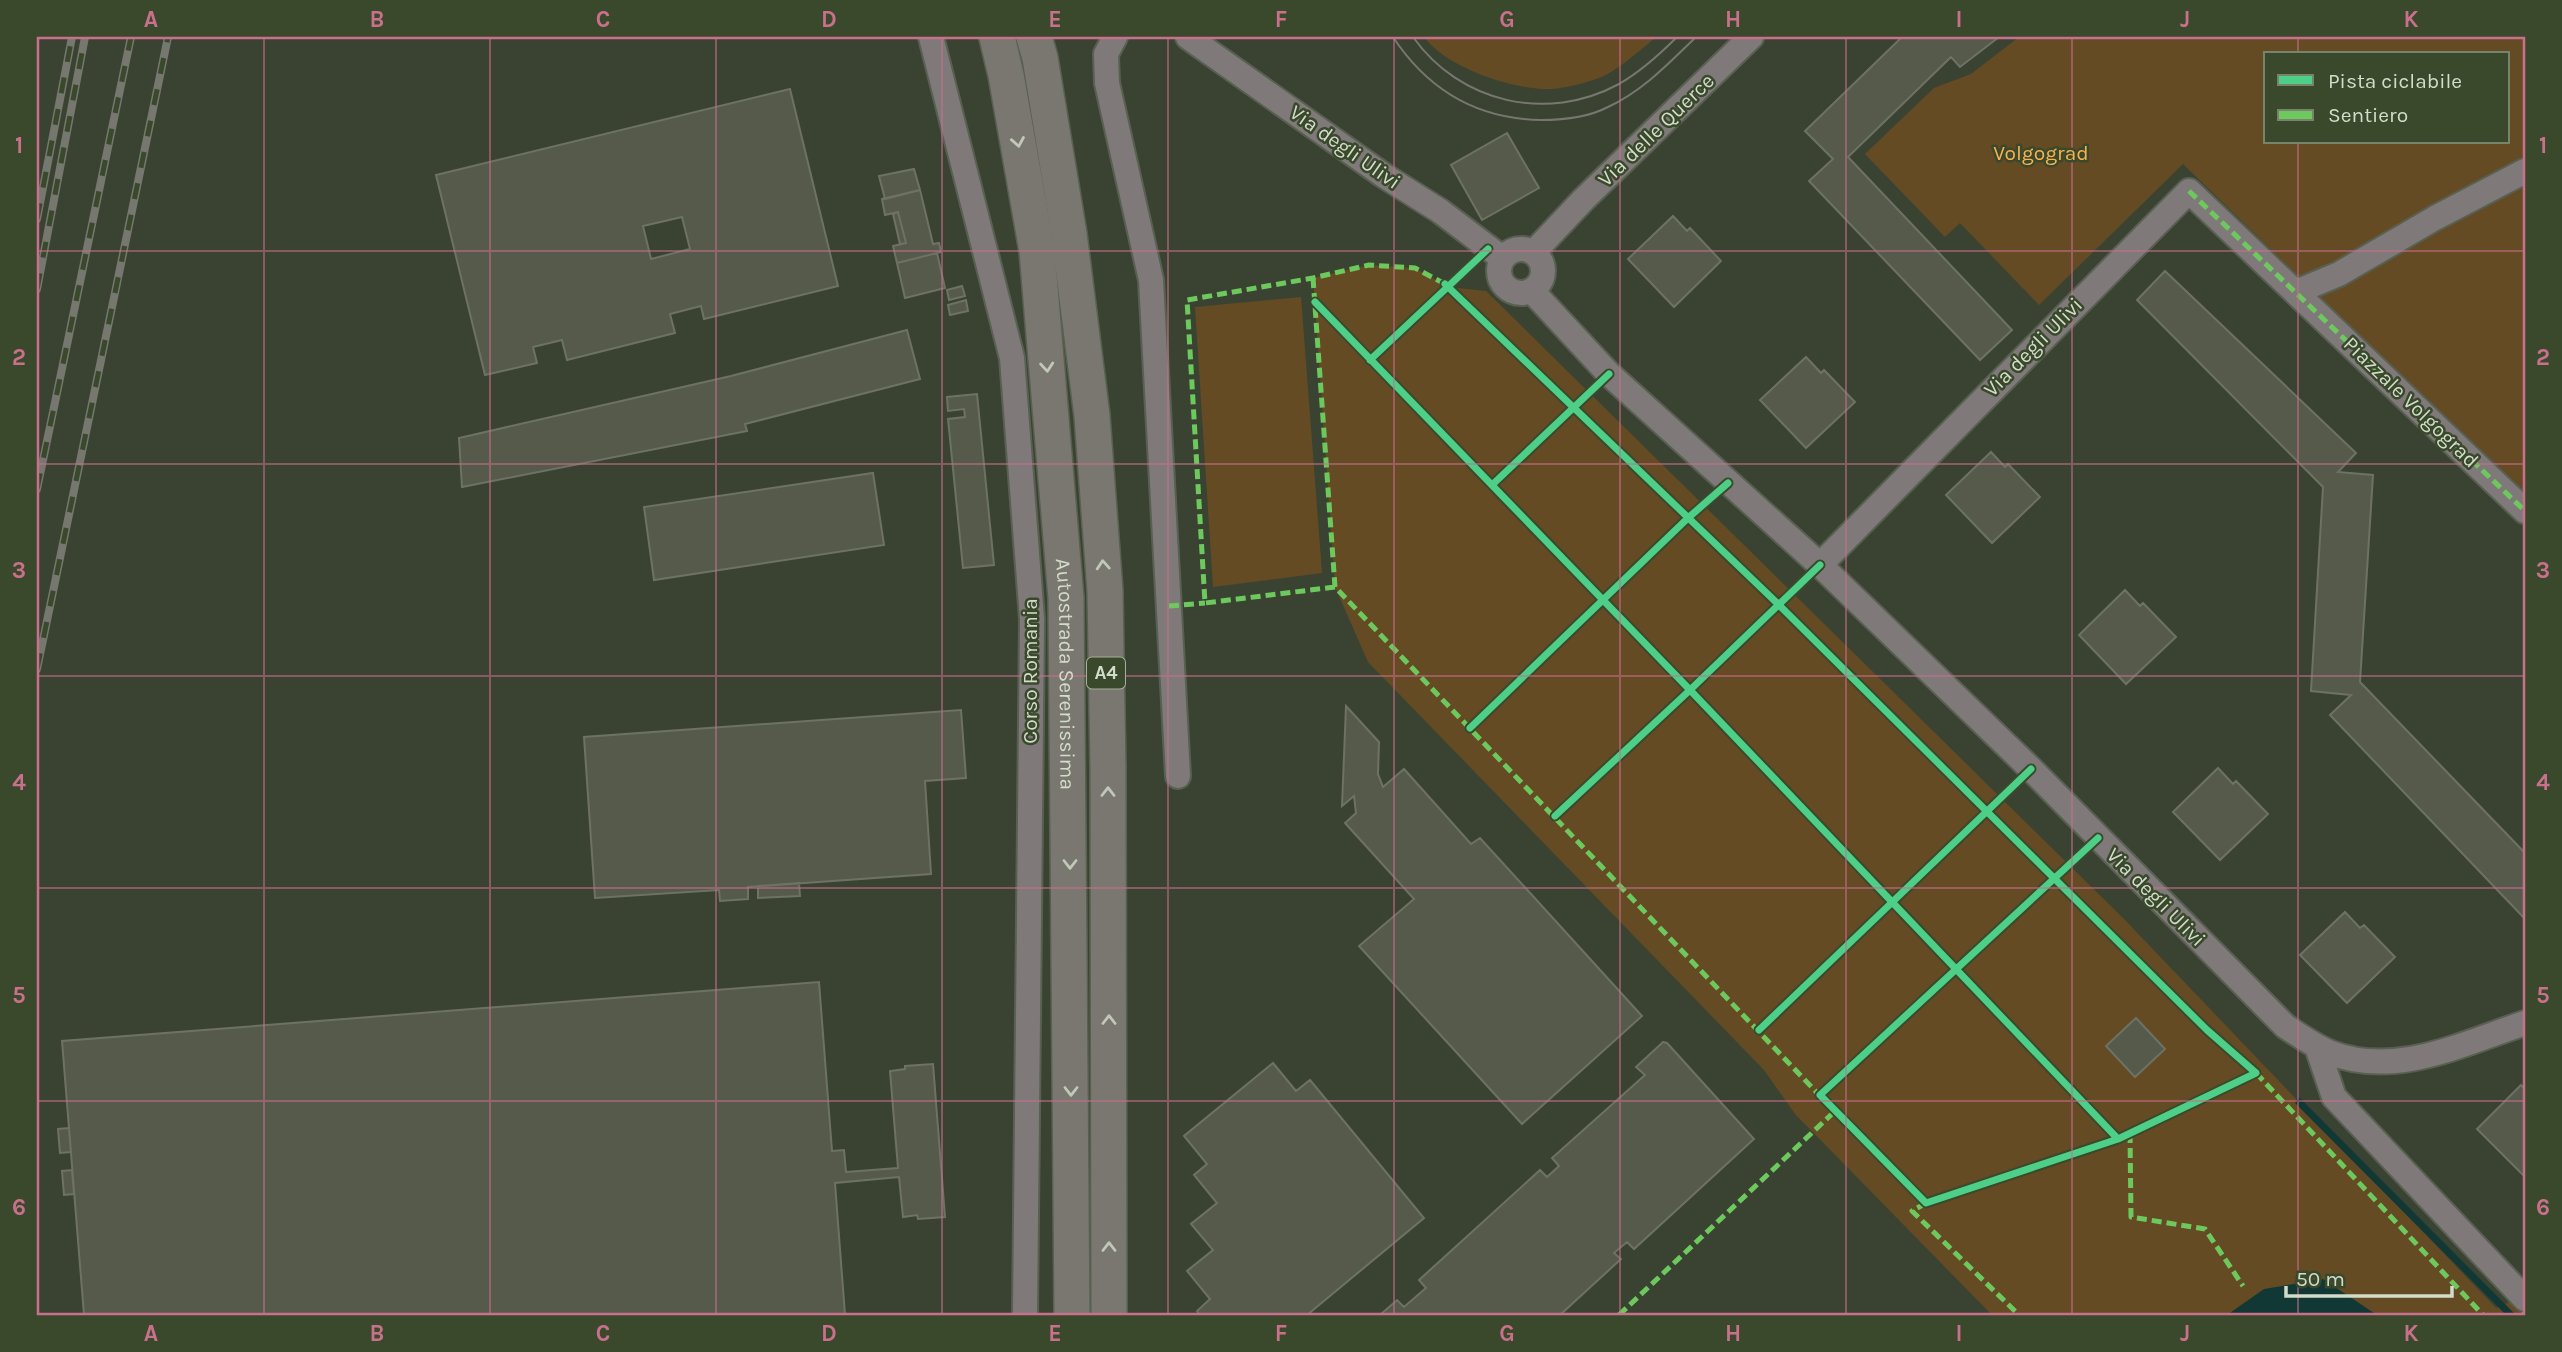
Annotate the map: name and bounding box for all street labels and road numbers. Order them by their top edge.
street label: Via delle Querce [1593,69,1719,191]
street label: Via degli Ulivi [1285,100,1405,194]
street label: Via degli Ulivi [1979,293,2087,401]
street label: Piazzale Volgograd [2339,332,2483,472]
street label: Autostrada Serenissima [1051,557,1080,790]
street label: Corso Romania [1018,598,1042,744]
road number: A4 [1087,658,1125,688]
street label: Via degli Ulivi [2102,843,2210,951]

